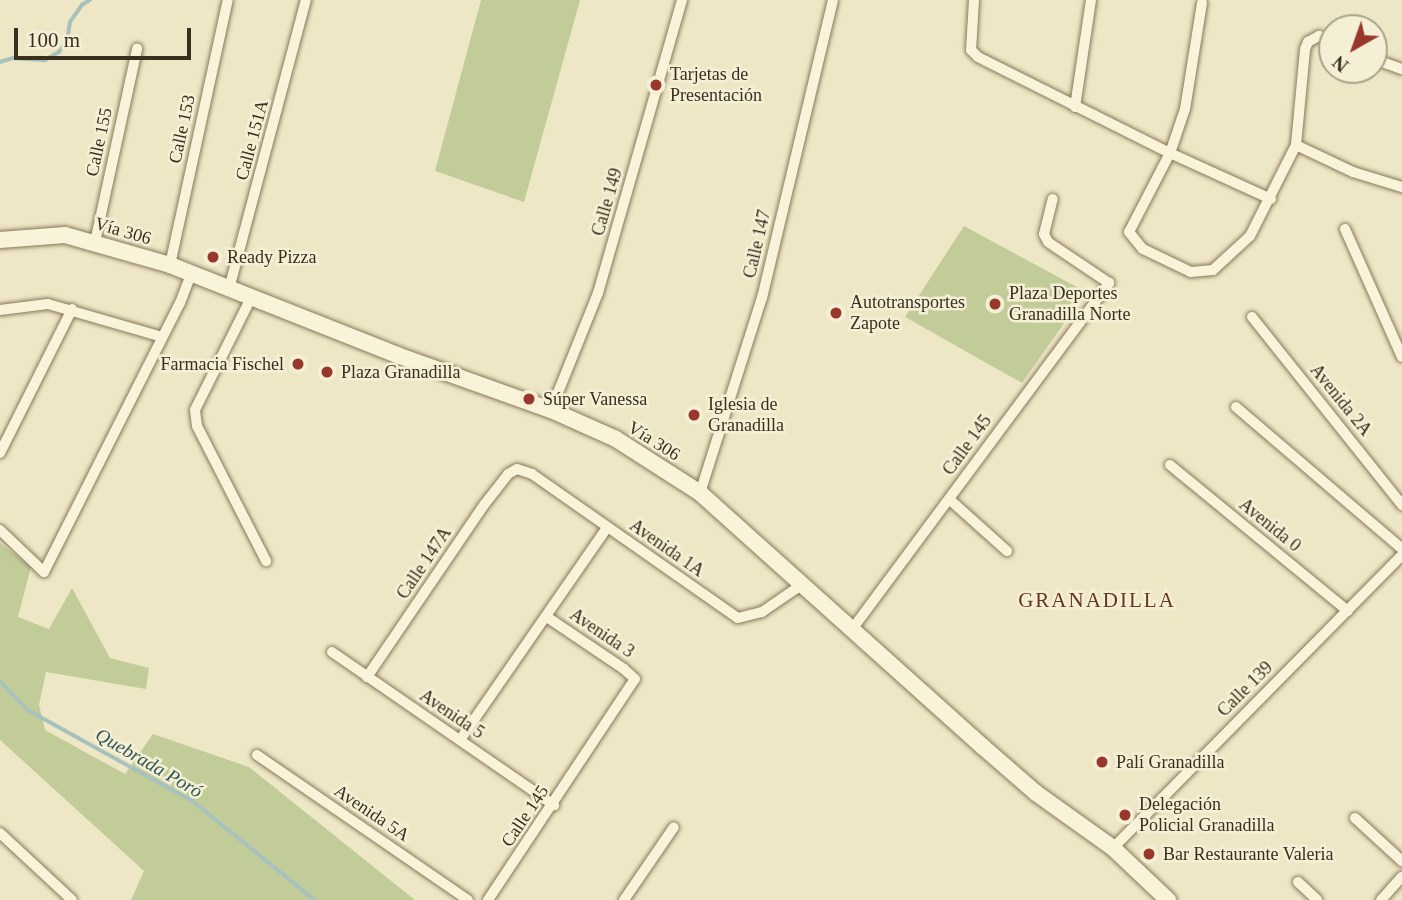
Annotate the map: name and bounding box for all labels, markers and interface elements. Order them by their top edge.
scale bar [18,14,194,58]
north arrow [1318,14,1388,84]
text: 100 m [27,28,80,52]
text: N [1328,51,1352,76]
place label: Tarjetas de Presentación [670,64,762,106]
marker: Tarjetas de Presentación [648,77,664,93]
street label: Calle 153 [164,93,200,165]
street label: Calle 151A [231,97,273,183]
street label: Calle 155 [81,106,117,178]
street label: Calle 149 [587,166,627,238]
street label: Calle 147 [739,208,775,280]
street label: Vía 306 [92,213,154,249]
place label: Ready Pizza [227,246,316,268]
marker: Ready Pizza [205,249,221,265]
place label: Plaza Deportes Granadilla Norte [1009,283,1130,326]
place label: Autotransportes Zapote [850,292,965,334]
marker: Plaza Deportes Granadilla Norte [987,296,1003,312]
marker: Autotransportes Zapote [828,305,844,321]
place label: Farmacia Fischel [161,353,284,375]
marker: Farmacia Fischel [290,356,306,372]
street label: Avenida 2A [1306,360,1376,440]
place label: Plaza Granadilla [341,361,460,383]
marker: Plaza Granadilla [319,364,335,380]
place label: Súper Vanessa [543,388,647,410]
marker: Súper Vanessa [521,391,537,407]
place label: Iglesia de Granadilla [708,394,784,436]
marker: Iglesia de Granadilla [686,407,702,423]
street label: Calle 145 [938,411,996,479]
street label: Vía 306 [624,417,684,465]
street label: Avenida 0 [1235,494,1305,556]
street label: Avenida 1A [626,514,708,582]
street label: Calle 147A [392,523,456,603]
district label: GRANADILLA [1019,587,1175,613]
street label: Avenida 3 [566,604,638,662]
street label: Calle 139 [1213,657,1277,721]
street label: Avenida 5 [416,685,488,743]
water label: Quebrada Poró [91,723,207,803]
place label: Palí Granadilla [1116,751,1224,773]
marker: Palí Granadilla [1094,754,1110,770]
street label: Avenida 5A [330,780,414,846]
street label: Calle 145 [497,781,553,851]
place label: Delegación Policial Granadilla [1139,794,1274,836]
marker: Delegación Policial Granadilla [1117,807,1133,823]
place label: Bar Restaurante Valeria [1163,843,1334,865]
marker: Bar Restaurante Valeria [1141,846,1157,862]

